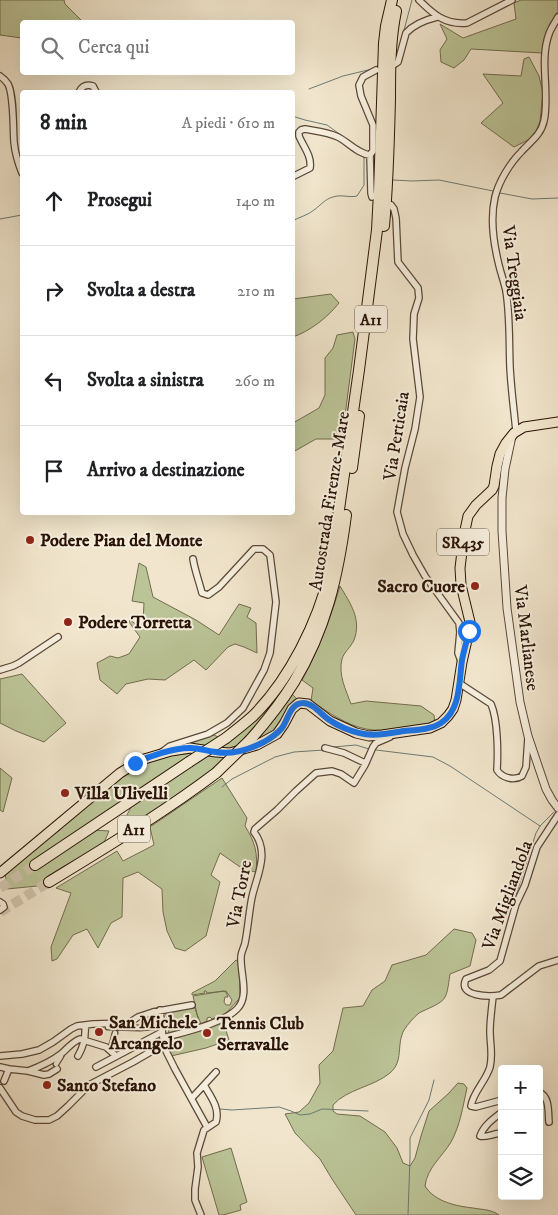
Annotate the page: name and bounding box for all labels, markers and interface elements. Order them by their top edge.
search box [20,20,295,75]
icon: search [38,34,66,62]
text: Cerca qui [78,36,149,59]
text: 8 min [40,110,87,136]
text: A piedi · 610 m [182,113,275,133]
icon: ahead [40,187,68,215]
text: Prosegui [87,189,152,212]
text: 140 m [236,191,275,211]
street label: Via Treggiaia [496,223,532,322]
icon: right [40,277,68,305]
text: Svolta a destra [87,279,195,302]
text: 210 m [237,281,275,301]
road number: A11 [355,306,387,332]
icon: left [40,367,68,395]
text: Svolta a sinistra [87,369,204,392]
text: 260 m [235,371,275,391]
street label: Via Perticaia [379,390,415,483]
street label: Autostrada Firenze-Mare [305,410,355,592]
icon: arrive [40,457,68,485]
text: Arrivo a destinazione [87,459,245,482]
road number: SR435 [437,528,489,556]
place label: Podere Pian del Monte [40,530,203,552]
marker: Podere Pian del Monte [24,534,36,546]
place label: Sacro Cuore [377,576,466,598]
marker: Sacro Cuore [469,580,481,592]
street label: Via Marlianese [509,583,543,692]
place label: Podere Torretta [78,612,192,634]
marker: Podere Torretta [62,616,74,628]
route start [458,620,481,643]
route end [124,752,147,775]
place label: Villa Ulivelli [74,783,168,805]
marker: Villa Ulivelli [59,787,71,799]
road number: A11 [118,816,150,842]
street label: Via Migliandola [478,837,538,954]
street label: Via Torre [222,858,257,931]
place label: San Michele Arcangelo [108,1012,198,1055]
place label: Tennis Club Serravalle [216,1013,305,1056]
marker: San Michele Arcangelo [93,1026,105,1038]
marker: Tennis Club Serravalle [201,1027,213,1039]
map controls [498,1065,543,1200]
button: + [498,1065,543,1110]
place label: Santo Stefano [57,1075,156,1097]
marker: Santo Stefano [41,1079,53,1091]
button: − [498,1110,543,1155]
button: layers [498,1155,543,1200]

